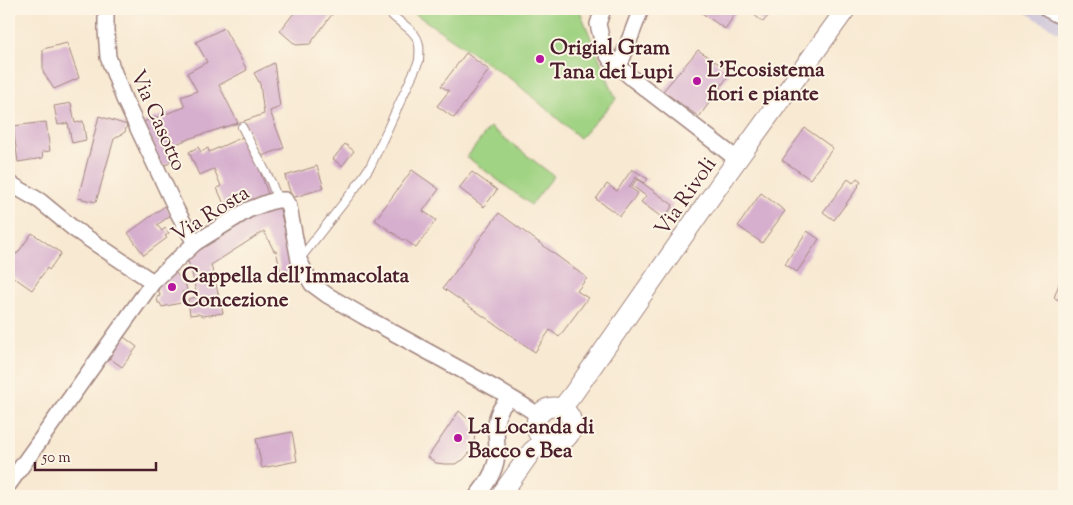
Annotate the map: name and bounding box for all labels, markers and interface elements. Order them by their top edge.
place label: Origial Gram Tana dei Lupi [550,34,673,88]
marker: Origial Gram Tana dei Lupi [534,53,546,65]
place label: L'Ecosistema fiori e piante [707,56,825,110]
street label: Via Casotto [122,66,193,176]
marker: L'Ecosistema fiori e piante [691,75,703,87]
street label: Via Rivoli [648,152,725,243]
street label: Via Rosta [166,179,256,250]
place label: Cappella dell'Immacolata Concezione [182,262,410,316]
marker: Cappella dell'Immacolata Concezione [166,281,178,293]
place label: La Locanda di Bacco e Bea [468,413,594,467]
marker: La Locanda di Bacco e Bea [452,432,464,444]
scale bar [35,440,156,472]
text: 50 m [41,448,71,469]

